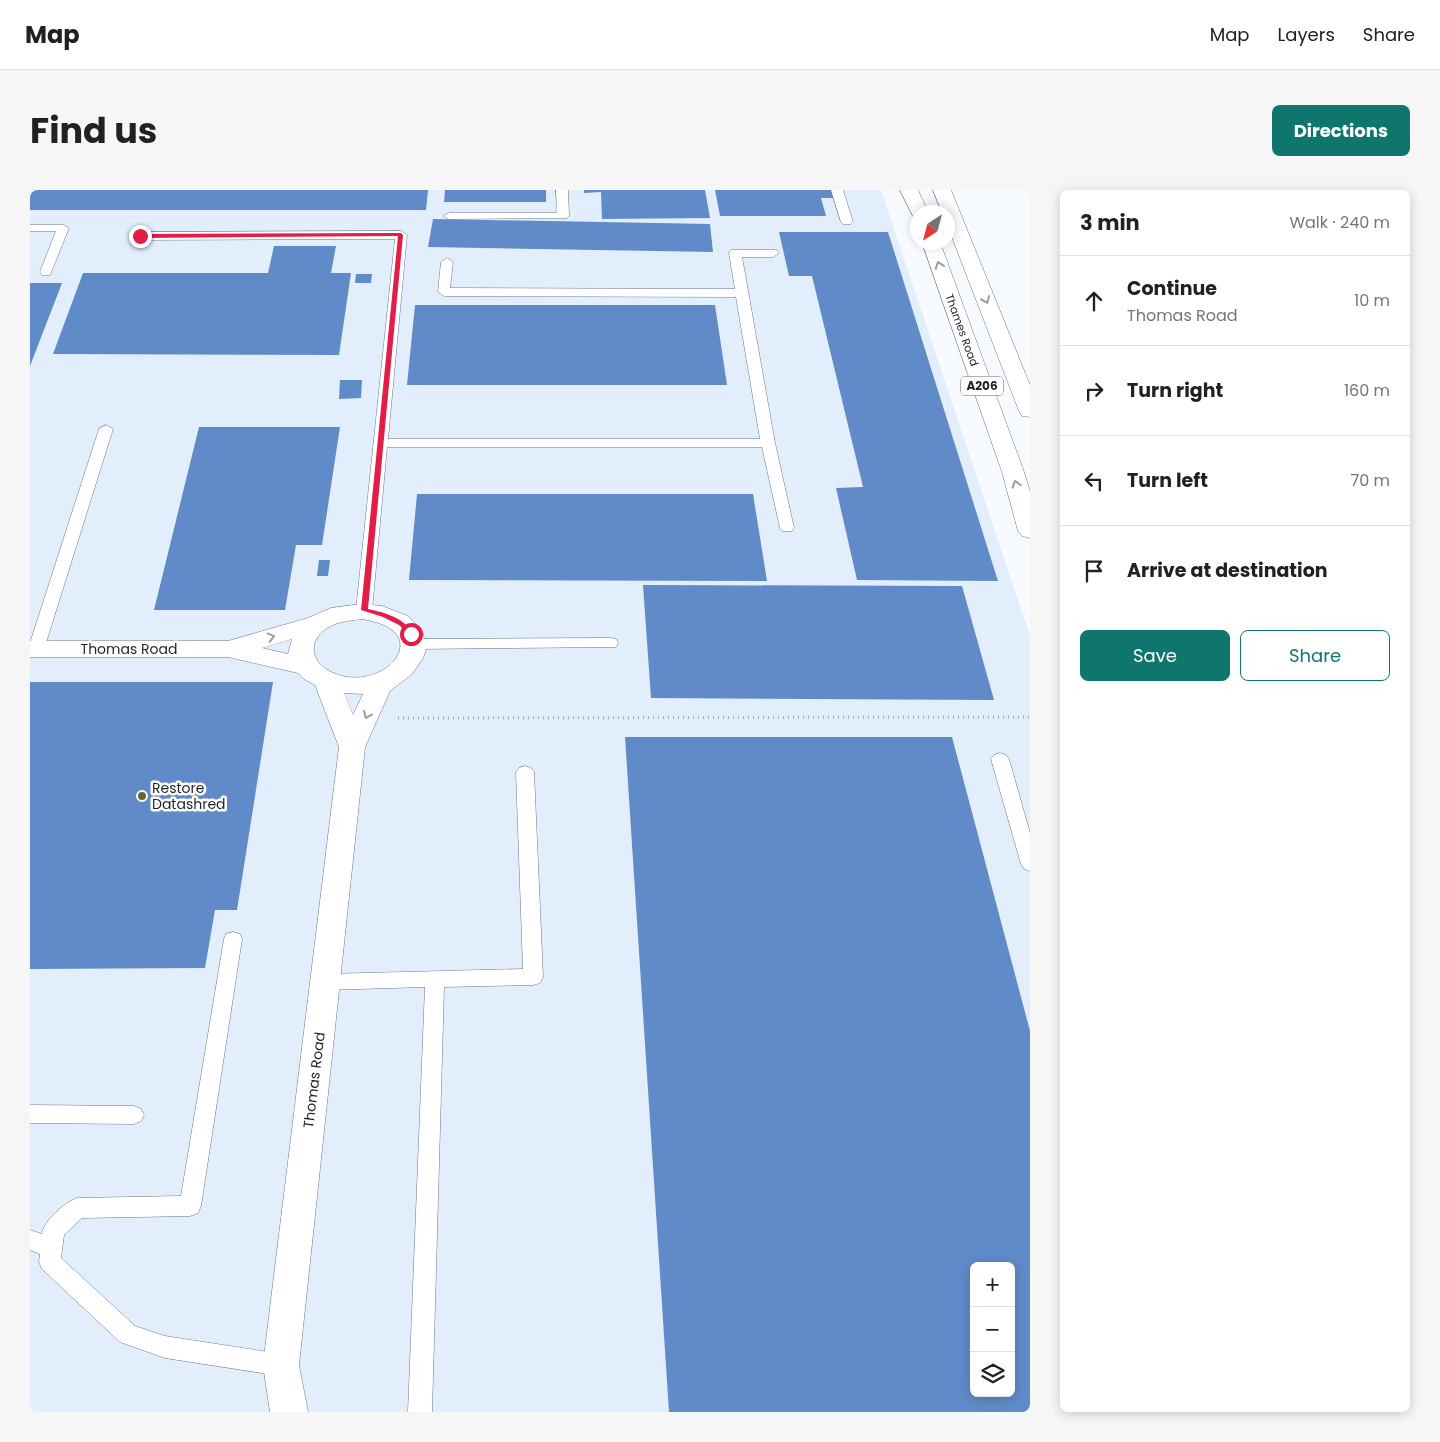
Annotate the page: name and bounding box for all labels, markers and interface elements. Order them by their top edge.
text: Map [25,18,80,51]
text: Map [1210,22,1250,47]
text: Layers [1278,22,1335,47]
text: Share [1363,22,1415,47]
button: Directions [1272,105,1410,156]
text: Find us [30,106,157,155]
north arrow [910,205,955,250]
text: 3 min [1080,208,1140,237]
text: Walk · 240 m [1289,211,1390,234]
route end [129,225,152,248]
one-way arrow [935,261,945,270]
text: Continue [1127,275,1217,302]
icon: ahead [1080,287,1108,315]
text: 10 m [1354,289,1390,312]
street label: Thames Road [942,292,982,368]
one-way arrow [980,295,990,304]
text: Thomas Road [1127,304,1238,327]
road number: A206 [961,377,1003,396]
icon: right [1080,377,1108,405]
text: Turn right [1127,377,1223,404]
text: 160 m [1344,379,1390,402]
icon: left [1080,467,1108,495]
text: Turn left [1127,467,1208,494]
text: 70 m [1350,469,1390,492]
one-way arrow [1012,481,1022,489]
icon: arrive [1080,557,1108,585]
text: Arrive at destination [1127,557,1328,584]
route start [400,623,423,646]
button: Save [1080,630,1230,681]
button: Share [1240,630,1390,681]
one-way arrow [267,633,275,643]
street label: Thomas Road [81,639,177,659]
one-way arrow [363,710,373,719]
place label: Restore Datashred [152,778,226,814]
marker: Restore Datashred [136,790,148,802]
street label: Thomas Road [298,1031,330,1129]
map controls [970,1262,1015,1397]
button: + [970,1262,1015,1307]
button: − [970,1307,1015,1352]
button: layers [970,1352,1015,1397]

